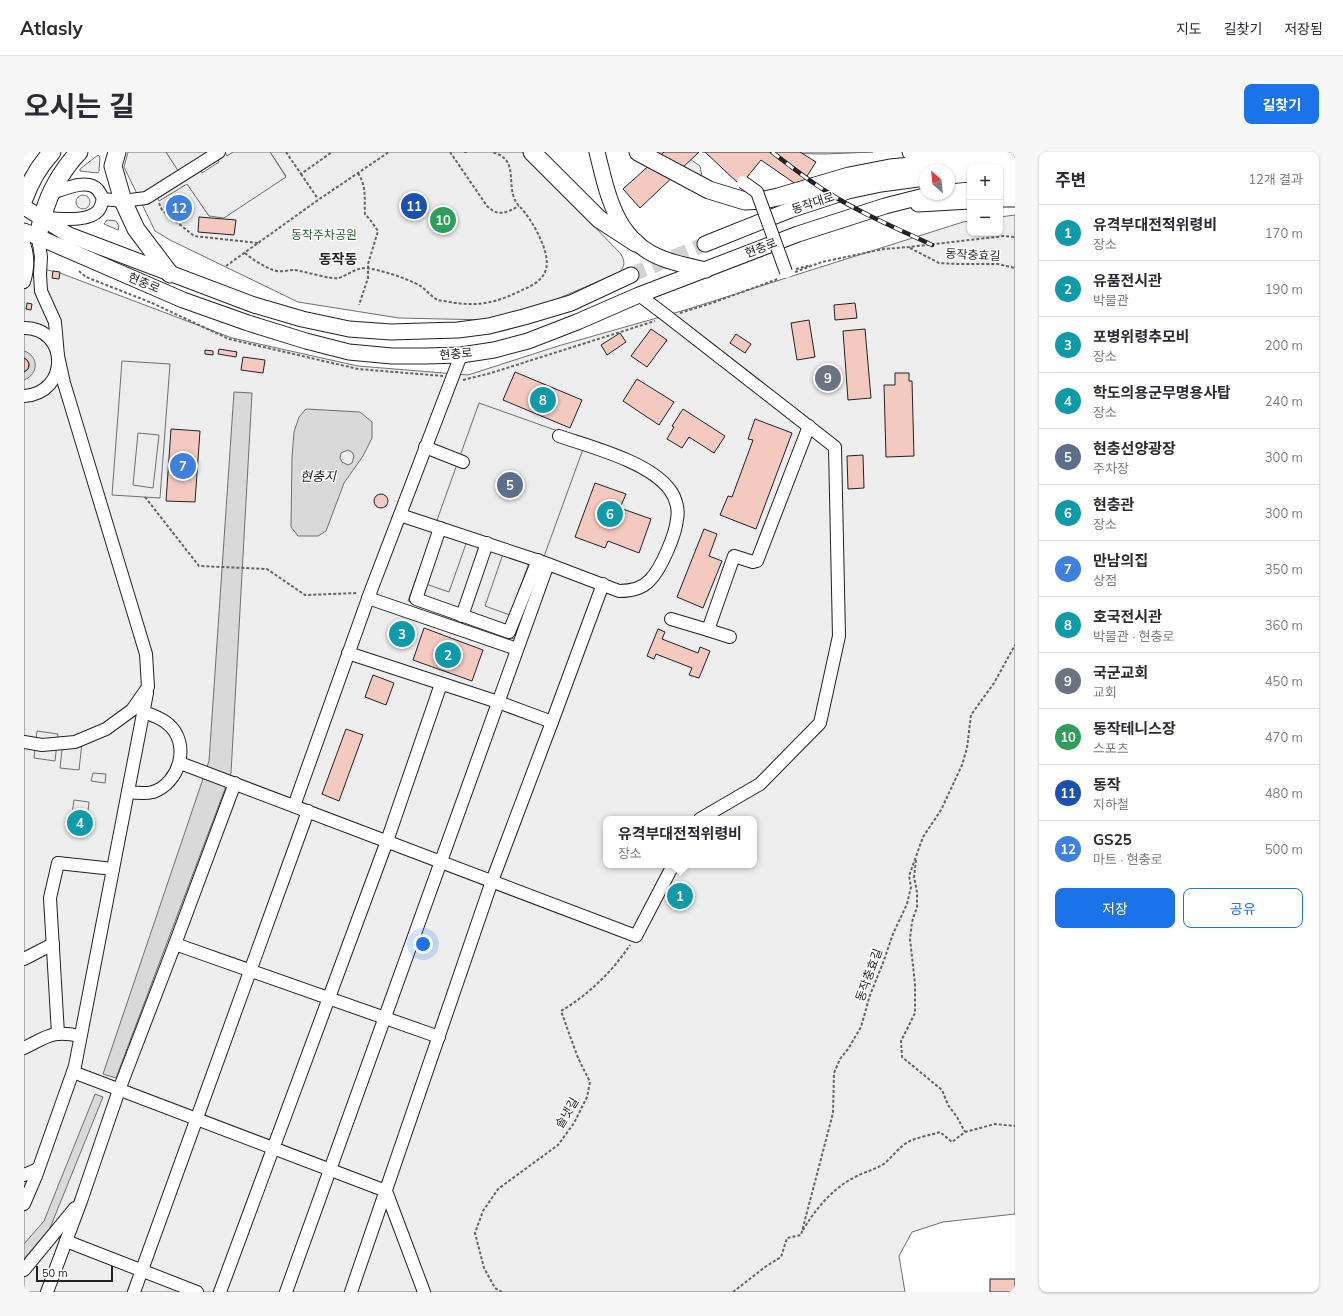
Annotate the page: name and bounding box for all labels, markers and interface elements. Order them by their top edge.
text: Atlasly [20,16,83,40]
text: 지도 [1176,20,1202,38]
text: 길찾기 [1224,20,1262,38]
text: 저장됨 [1284,20,1323,38]
button: 길찾기 [1244,84,1319,124]
text: 오시는 길 [24,88,135,123]
north arrow [919,164,955,200]
map controls [967,164,1003,236]
button: + [967,164,1003,200]
text: 주변 [1055,169,1086,190]
text: 12개 결과 [1248,171,1303,187]
street label: 동작대로 [790,189,836,216]
pin: 11 [401,191,427,221]
pin: 12 [166,193,192,223]
button: − [967,200,1003,236]
pin: 10 [430,205,456,235]
text: 유격부대전적위령비 [1093,215,1217,234]
text: 1 [1064,225,1072,241]
text: 170 m [1265,225,1303,241]
park label: 동작주차공원 [291,227,357,242]
street label: 현충로 [743,235,779,260]
text: 장소 [1093,236,1117,252]
street label: 동작충효길 [945,246,1001,263]
district label: 동작동 [319,250,357,268]
street label: 현충로 [126,269,162,296]
text: 유품전시관 [1093,271,1162,290]
text: 2 [1064,281,1072,297]
text: 190 m [1265,281,1303,297]
text: 박물관 [1093,292,1129,308]
text: 포병위령추모비 [1093,327,1190,346]
text: 3 [1064,337,1072,353]
text: 200 m [1265,337,1303,353]
street label: 현충로 [439,345,473,362]
text: 장소 [1093,348,1117,364]
pin: 9 [815,363,841,393]
text: 학도의용군무명용사탑 [1093,383,1231,402]
pin: 8 [530,385,556,415]
text: 4 [1064,393,1072,409]
text: 240 m [1265,393,1303,409]
text: 장소 [1093,404,1117,420]
text: 현충선양광장 [1093,439,1176,458]
text: 5 [1064,449,1072,465]
text: 300 m [1265,449,1303,465]
pin: 7 [170,451,196,481]
text: 주차장 [1093,460,1129,476]
water label: 현충지 [300,468,337,484]
pin: 5 [497,470,523,500]
text: 현충관 [1093,495,1134,514]
pin: 6 [597,499,623,529]
text: 6 [1064,505,1072,521]
text: 300 m [1265,505,1303,521]
text: 장소 [1093,516,1117,532]
text: 만남의집 [1093,551,1148,570]
text: 7 [1064,561,1072,577]
text: 350 m [1265,561,1303,577]
text: 상점 [1093,572,1117,588]
text: 호국전시관 [1093,607,1162,626]
text: 8 [1064,617,1072,633]
text: 360 m [1265,617,1303,633]
pin: 3 [389,619,415,649]
text: 박물관 · 현충로 [1093,628,1175,644]
pin: 2 [435,640,461,670]
text: 국군교회 [1093,663,1148,682]
text: 9 [1064,673,1072,689]
text: 450 m [1265,673,1303,689]
text: 교회 [1093,684,1117,700]
text: 동작테니스장 [1093,719,1176,738]
text: 10 [1060,729,1076,745]
text: 470 m [1265,729,1303,745]
text: 스포츠 [1093,740,1129,756]
text: 동작 [1093,775,1121,794]
text: 11 [1060,785,1076,801]
text: 480 m [1265,785,1303,801]
text: 지하철 [1093,796,1129,812]
pin: 4 [67,808,93,838]
popup [603,816,757,868]
text: 유격부대전적위령비 [618,824,742,843]
text: GS25 [1093,830,1132,849]
text: 12 [1060,841,1076,857]
text: 500 m [1265,841,1303,857]
text: 장소 [618,845,642,861]
text: 마트 · 현충로 [1093,851,1163,867]
pin: 1 [667,881,693,911]
button: 저장 [1055,888,1175,928]
button: 공유 [1183,888,1303,928]
your location [413,934,433,954]
street label: 동작충효길 [852,946,885,1003]
street label: 솔냇길 [552,1095,582,1131]
scale bar [36,1264,113,1283]
text: 50 m [42,1266,68,1280]

